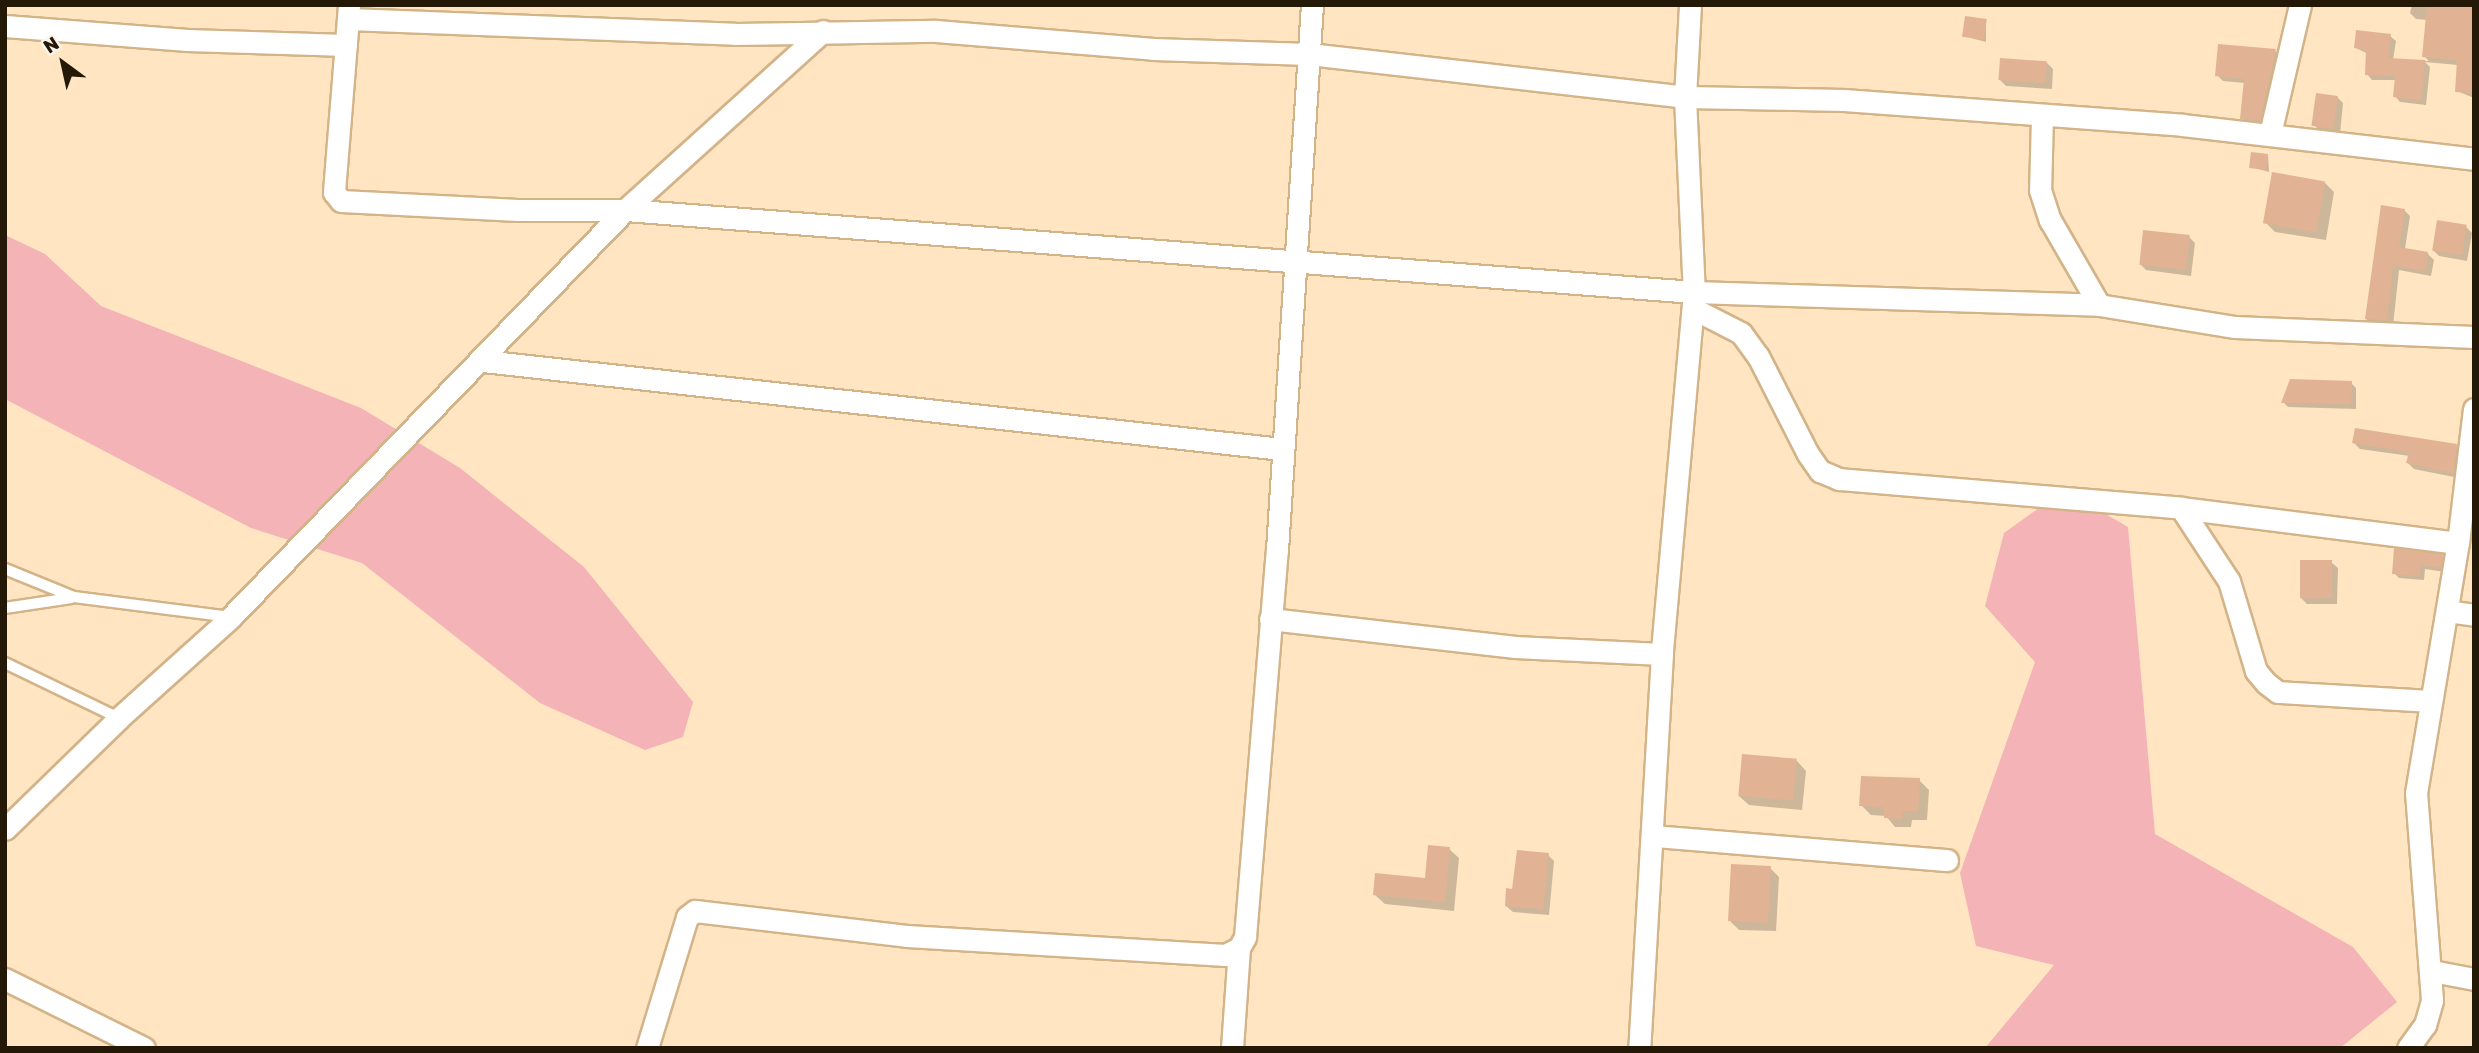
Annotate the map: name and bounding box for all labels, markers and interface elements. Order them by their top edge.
north arrow [28,28,98,98]
text: N [39,32,63,58]

